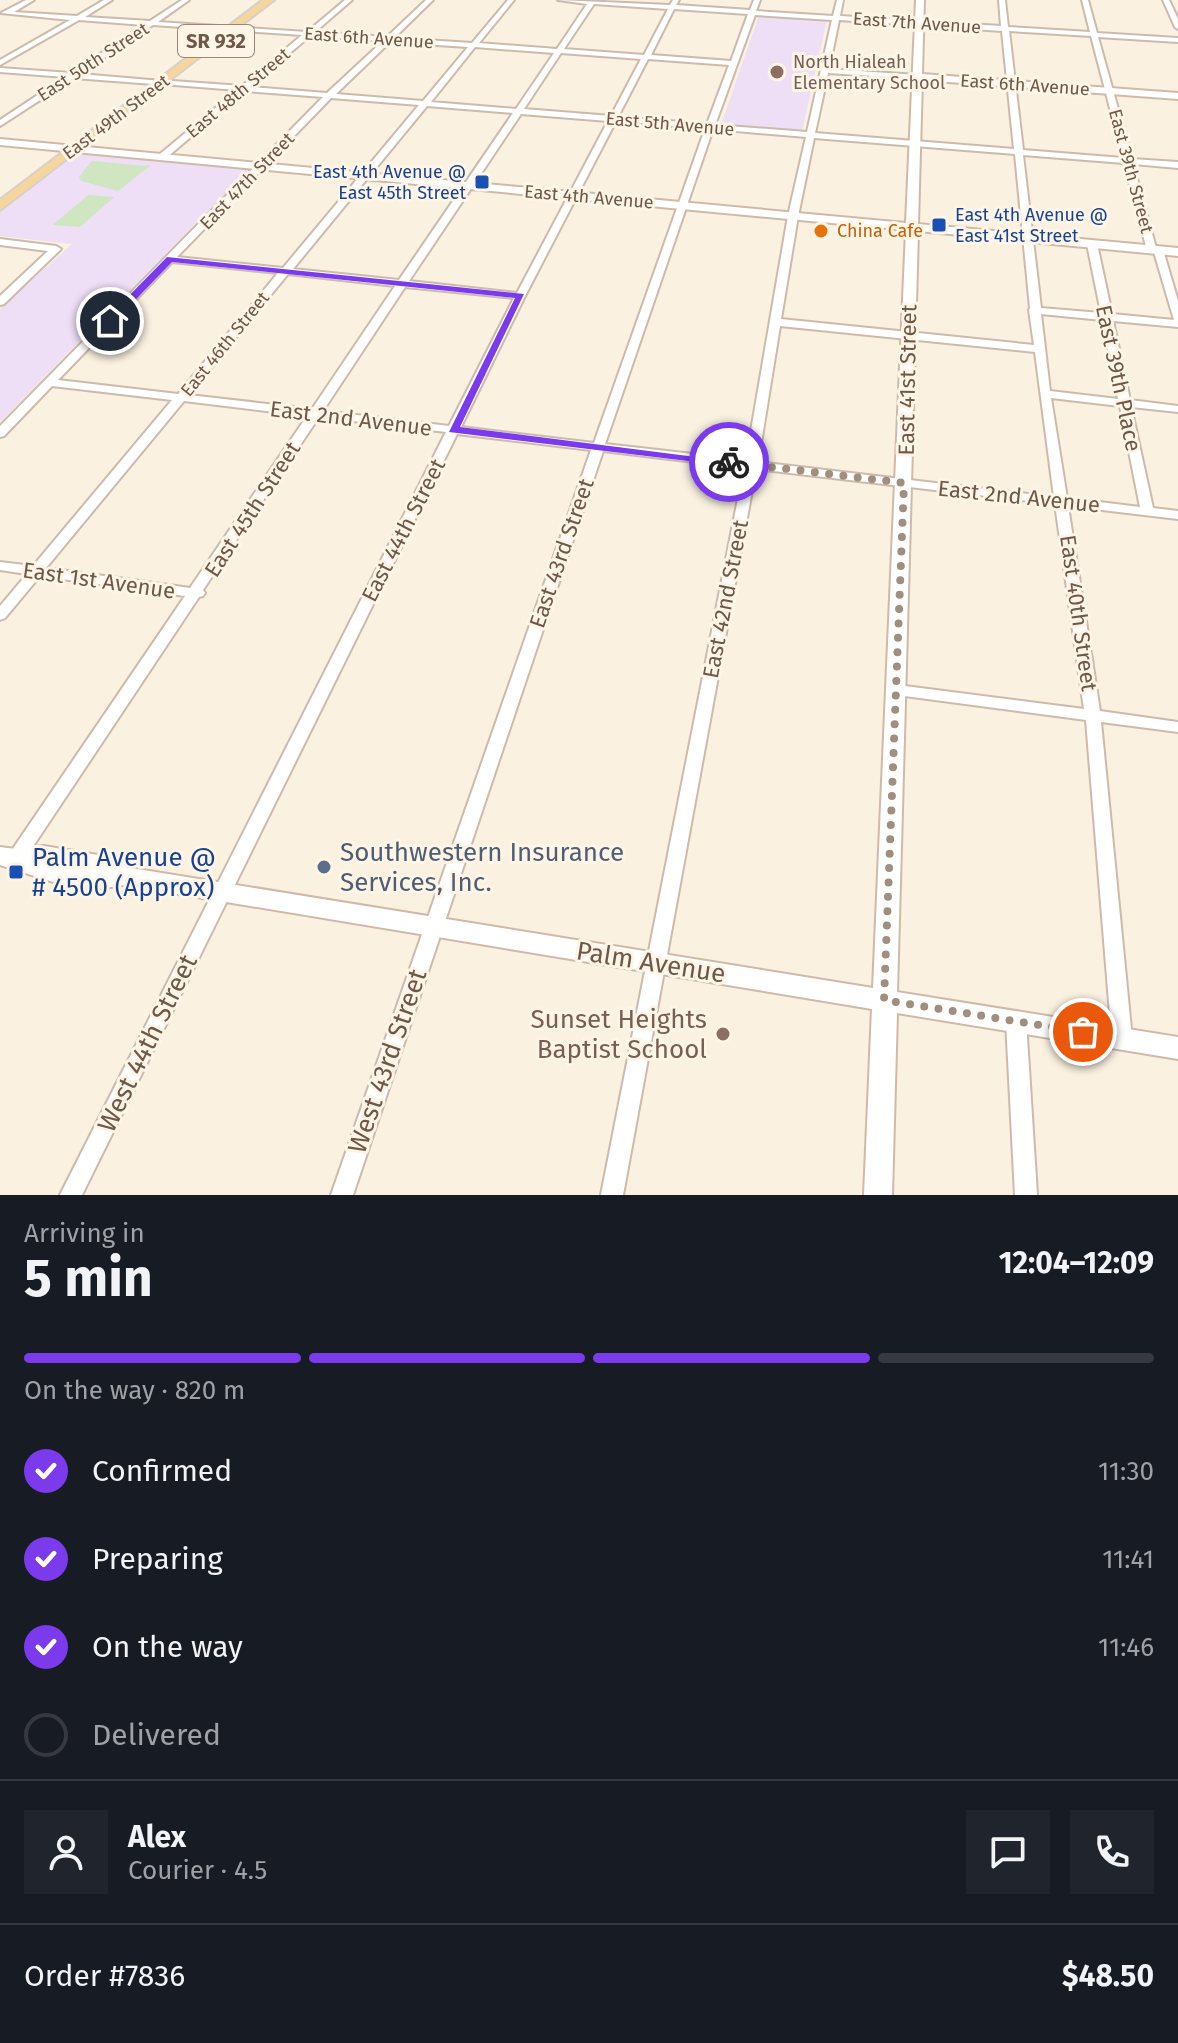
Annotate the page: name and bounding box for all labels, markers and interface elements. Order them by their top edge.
street label: East 7th Avenue [852,8,982,38]
street label: East 50th Street [33,18,153,106]
street label: East 6th Avenue [303,22,435,54]
road number: SR 932 [178,25,254,57]
street label: East 48th Street [182,43,295,143]
place label: North Hialeah Elementary School [793,51,945,94]
marker: North Hialeah Elementary School [768,63,786,81]
street label: East 49th Street [58,69,174,164]
street label: East 6th Avenue [959,69,1091,101]
street label: East 5th Avenue [605,107,735,141]
street label: East 39th Street [1104,107,1158,236]
street label: East 47th Street [195,128,299,234]
place label: East 4th Avenue @ East 45th Street [313,161,466,204]
marker: East 4th Avenue @ East 45th Street [473,173,491,191]
street label: East 4th Avenue [523,180,655,214]
place label: East 4th Avenue @ East 41st Street [955,204,1108,247]
marker: East 4th Avenue @ East 41st Street [930,216,948,234]
place label: China Cafe [837,220,923,242]
marker: China Cafe [812,222,830,240]
pin [76,287,144,355]
street label: East 46th Street [176,287,274,401]
icon: home [88,299,132,343]
street label: East 39th Place [1090,302,1147,454]
street label: East 41st Street [893,304,922,456]
street label: East 2nd Avenue [268,395,434,442]
courier [689,422,769,502]
street label: East 45th Street [199,436,306,582]
icon: bike [707,440,751,484]
street label: East 44th Street [356,454,451,606]
street label: East 43rd Street [523,475,600,631]
street label: East 2nd Avenue [936,475,1101,518]
street label: East 42nd Street [697,517,754,681]
street label: East 40th Street [1054,533,1103,693]
street label: East 1st Avenue [21,556,177,605]
place label: Southwestern Insurance Services, Inc. [340,837,624,898]
place label: Palm Avenue @ # 4500 (Approx) [32,842,216,903]
marker: Southwestern Insurance Services, Inc. [315,858,333,876]
marker: Palm Avenue @ # 4500 (Approx) [7,863,25,881]
street label: Palm Avenue [574,935,728,990]
street label: West 44th Street [91,949,204,1137]
street label: West 43rd Street [341,965,434,1157]
pin [1049,998,1117,1066]
place label: Sunset Heights Baptist School [530,1004,707,1065]
icon: bag [1061,1010,1105,1054]
marker: Sunset Heights Baptist School [714,1025,732,1043]
text: Arriving in [24,1218,145,1249]
text: 12:04–12:09 [999,1245,1154,1281]
text: 5 min [24,1247,153,1310]
text: On the way · 820 m [24,1375,245,1406]
icon: check [24,1449,68,1493]
text: Confirmed [92,1453,232,1489]
text: 11:30 [1098,1456,1154,1487]
icon: check [24,1537,68,1581]
text: Preparing [92,1541,223,1577]
text: 11:41 [1102,1544,1154,1575]
icon: check [24,1625,68,1669]
text: On the way [92,1629,243,1665]
text: 11:46 [1098,1632,1154,1663]
text: Delivered [92,1717,221,1753]
button: person [24,1810,108,1894]
button: chat [966,1810,1050,1894]
button: phone [1070,1810,1154,1894]
text: Alex [128,1819,186,1855]
text: Courier · 4.5 [128,1855,267,1886]
text: Order #7836 [24,1958,185,1994]
text: $48.50 [1062,1958,1154,1994]

